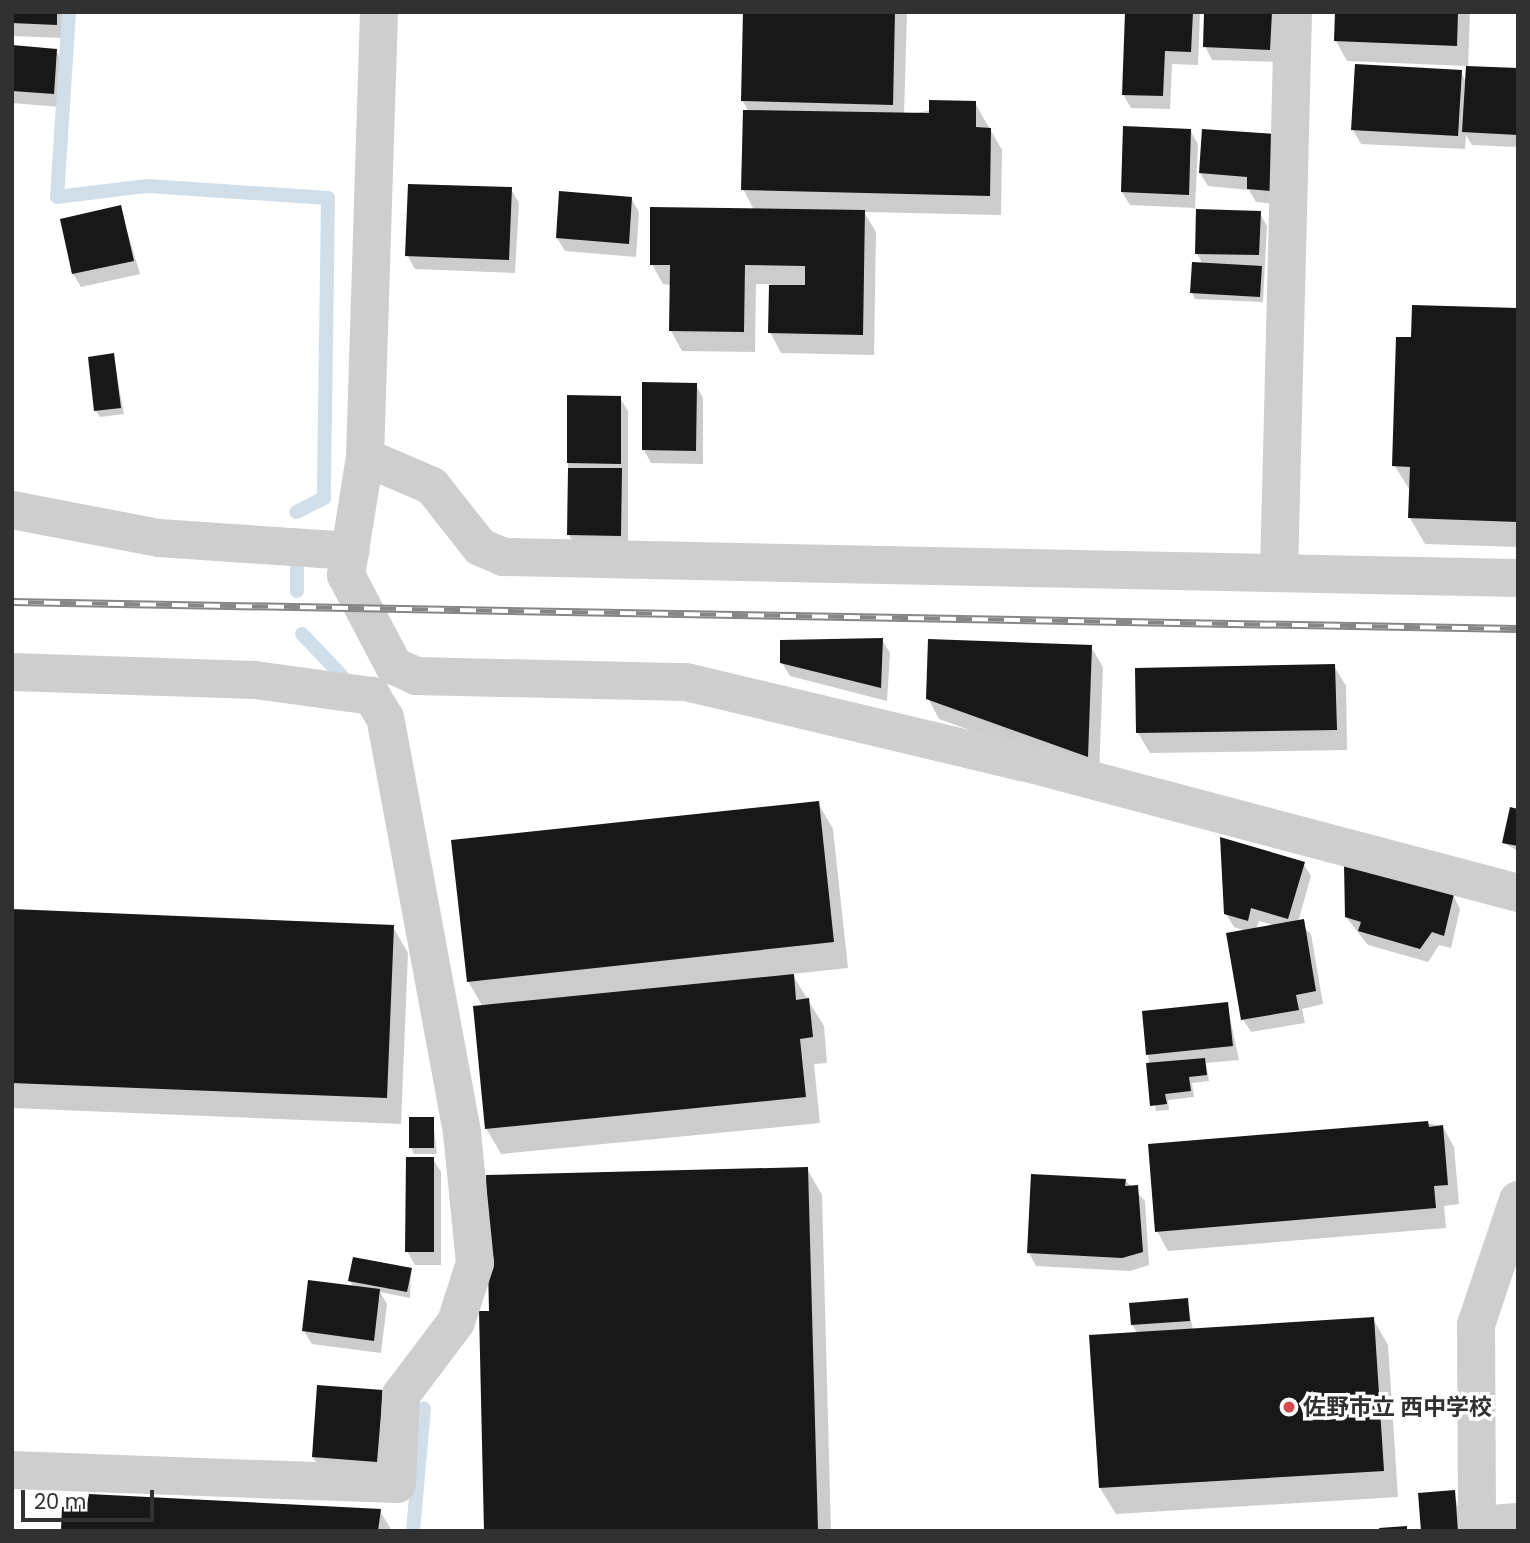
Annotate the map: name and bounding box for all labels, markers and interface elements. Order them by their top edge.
place label: 佐野市立 西中学校 [1303,1393,1492,1421]
marker: 佐野市立 西中学校 [1281,1399,1297,1415]
scale bar [24,1476,158,1520]
text: 20 m [34,1487,87,1516]

